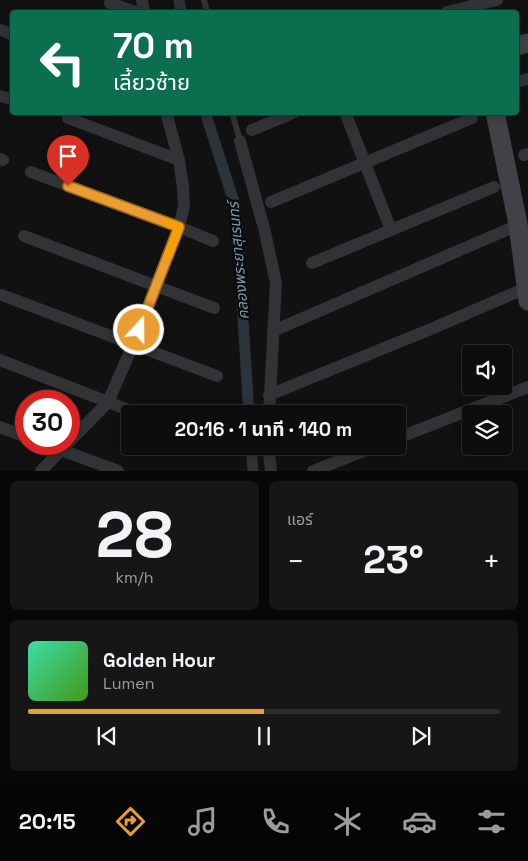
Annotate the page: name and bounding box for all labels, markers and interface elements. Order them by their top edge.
text: 70 m [113,24,194,68]
icon: left [30,30,95,95]
text: เลี้ยวซ้าย [113,68,190,96]
pin [47,135,89,186]
icon: arrive [54,142,82,170]
water label: คลองพระยาสุเรนทร์ [223,198,253,321]
position arrow [112,303,164,355]
map controls [462,345,512,455]
button: sound [462,345,512,395]
speed limit sign: 30 [15,390,80,455]
button: layers [462,405,512,455]
text: 20:16 · 1 นาที · 140 m [175,417,352,442]
text: 28 [96,493,173,576]
text: แอร์ [287,509,313,530]
text: 23° [363,536,424,584]
text: − [287,543,304,579]
text: + [483,543,500,579]
text: km/h [115,567,154,588]
text: Golden Hour [103,648,215,673]
text: Lumen [103,673,155,694]
icon: previous [93,722,121,750]
icon: pause [250,722,278,750]
icon: next [407,722,435,750]
icon: directions [113,804,148,839]
icon: music [185,804,220,839]
icon: phone [258,804,293,839]
icon: climate [330,804,365,839]
icon: car [402,804,437,839]
icon: filters [474,804,509,839]
text: 20:15 [19,807,76,835]

